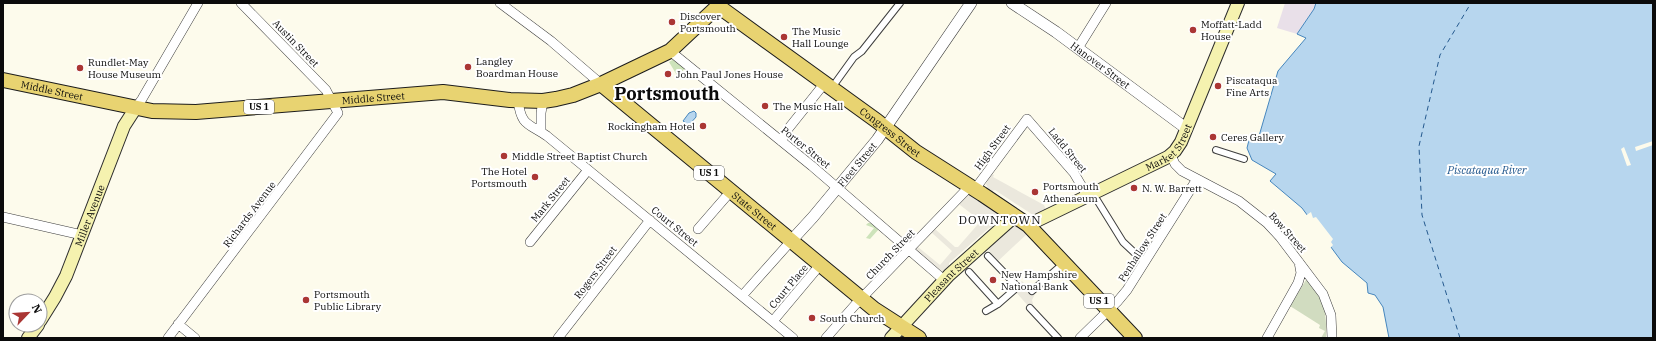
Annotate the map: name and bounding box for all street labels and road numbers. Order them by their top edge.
street label: Austin Street [270,17,322,70]
street label: Hanover Street [1068,39,1133,92]
street label: Middle Street [20,78,84,104]
street label: Middle Street [341,89,406,107]
road number: US 1 [244,100,274,114]
street label: Congress Street [857,105,923,161]
street label: High Street [972,122,1014,173]
street label: Market Street [1143,122,1195,174]
street label: Porter Street [778,123,833,172]
street label: Ladd Street [1046,125,1090,176]
street label: Fleet Street [835,139,880,190]
road number: US 1 [694,166,724,180]
street label: Mark Street [528,174,573,225]
street label: Richards Avenue [220,179,279,250]
street label: Miller Avenue [72,183,108,248]
street label: State Street [729,189,780,233]
street label: Court Street [649,203,701,250]
street label: Bow Street [1266,209,1310,256]
street label: Penhallow Street [1115,210,1170,284]
street label: Church Street [863,226,918,282]
street label: Rogers Street [571,243,620,301]
street label: Pleasant Street [921,246,981,305]
street label: Court Place [766,262,811,311]
road number: US 1 [1084,294,1114,308]

